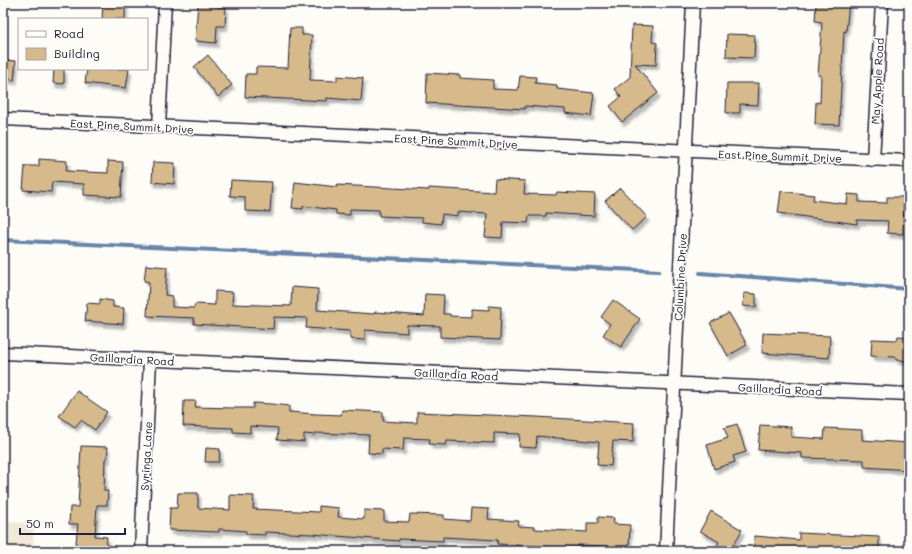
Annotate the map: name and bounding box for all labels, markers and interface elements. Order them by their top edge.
legend [18,18,148,70]
text: Road [54,25,84,41]
street label: May Apple Road [867,37,887,125]
text: Building [54,45,100,61]
street label: East Pine Summit Drive [70,115,194,137]
street label: East Pine Summit Drive [394,130,518,152]
street label: East Pine Summit Drive [718,146,842,166]
street label: Columbine Drive [670,233,690,321]
street label: Gaillardia Road [89,349,175,369]
street label: Gaillardia Road [413,364,499,384]
street label: Gaillardia Road [737,379,823,399]
street label: Syringa Lane [137,421,155,491]
scale bar [20,510,125,536]
text: 50 m [26,515,54,531]

